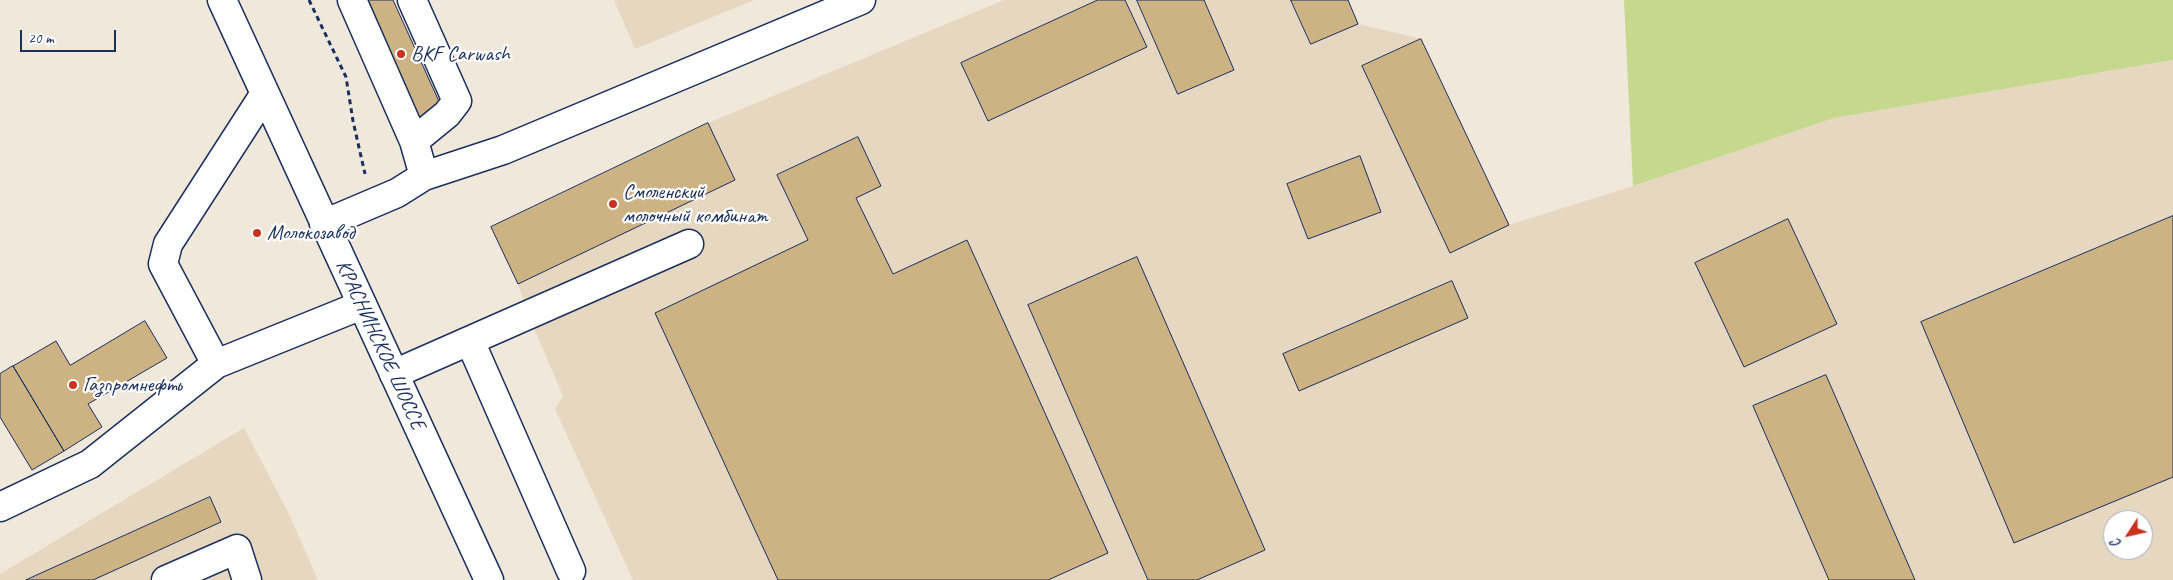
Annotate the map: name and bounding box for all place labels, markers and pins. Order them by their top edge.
place label: BKF Carwash [411,41,510,67]
marker: BKF Carwash [395,48,407,60]
place label: Смоленский молочный комбинат [623,179,768,229]
marker: Смоленский молочный комбинат [607,198,619,210]
place label: Молокозавод [267,220,354,246]
marker: Молокозавод [251,227,263,239]
place label: Газпромнефть [83,372,182,398]
marker: Газпромнефть [67,379,79,391]

